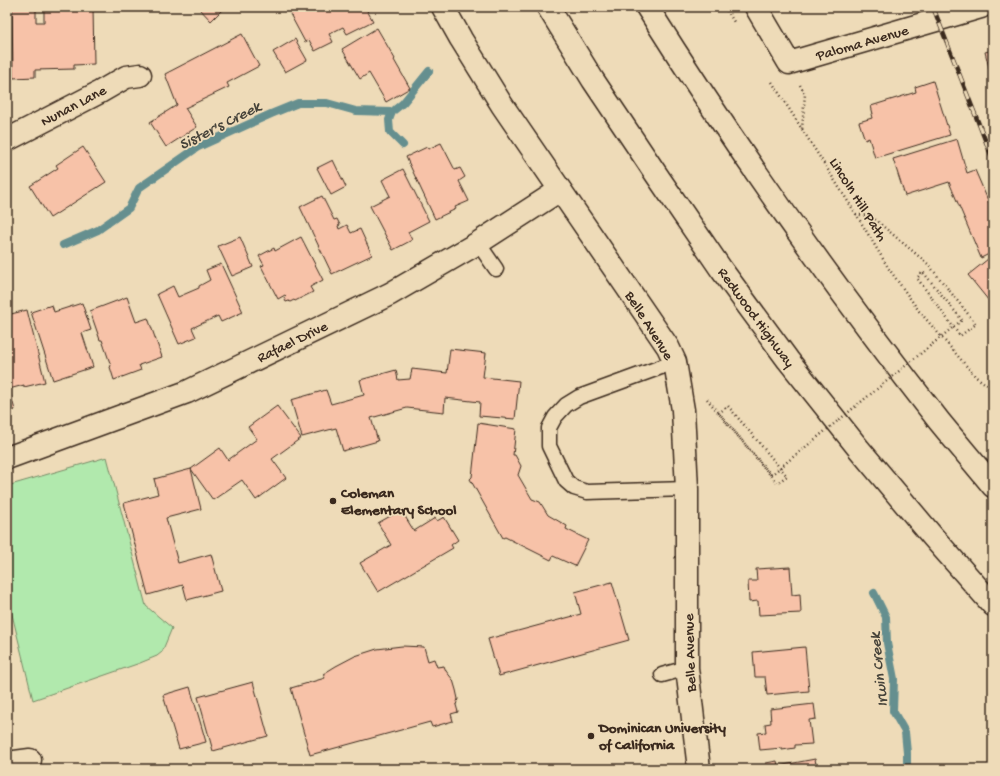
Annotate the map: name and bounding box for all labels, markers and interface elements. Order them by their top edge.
street label: Paloma Avenue [813,22,911,66]
street label: Nunan Lane [38,82,110,132]
water label: Sister's Creek [177,98,266,156]
street label: Lincoln Hill Path [824,155,890,245]
street label: Redwood Highway [713,264,798,372]
street label: Belle Avenue [619,287,677,364]
street label: Rafael Drive [255,318,331,368]
place label: Coleman Elementary School [340,485,457,520]
marker: Coleman Elementary School [328,496,338,506]
street label: Belle Avenue [681,613,701,693]
water label: Irwin Creek [867,630,894,708]
place label: Dominican University of California [597,720,727,755]
marker: Dominican University of California [586,731,596,741]

